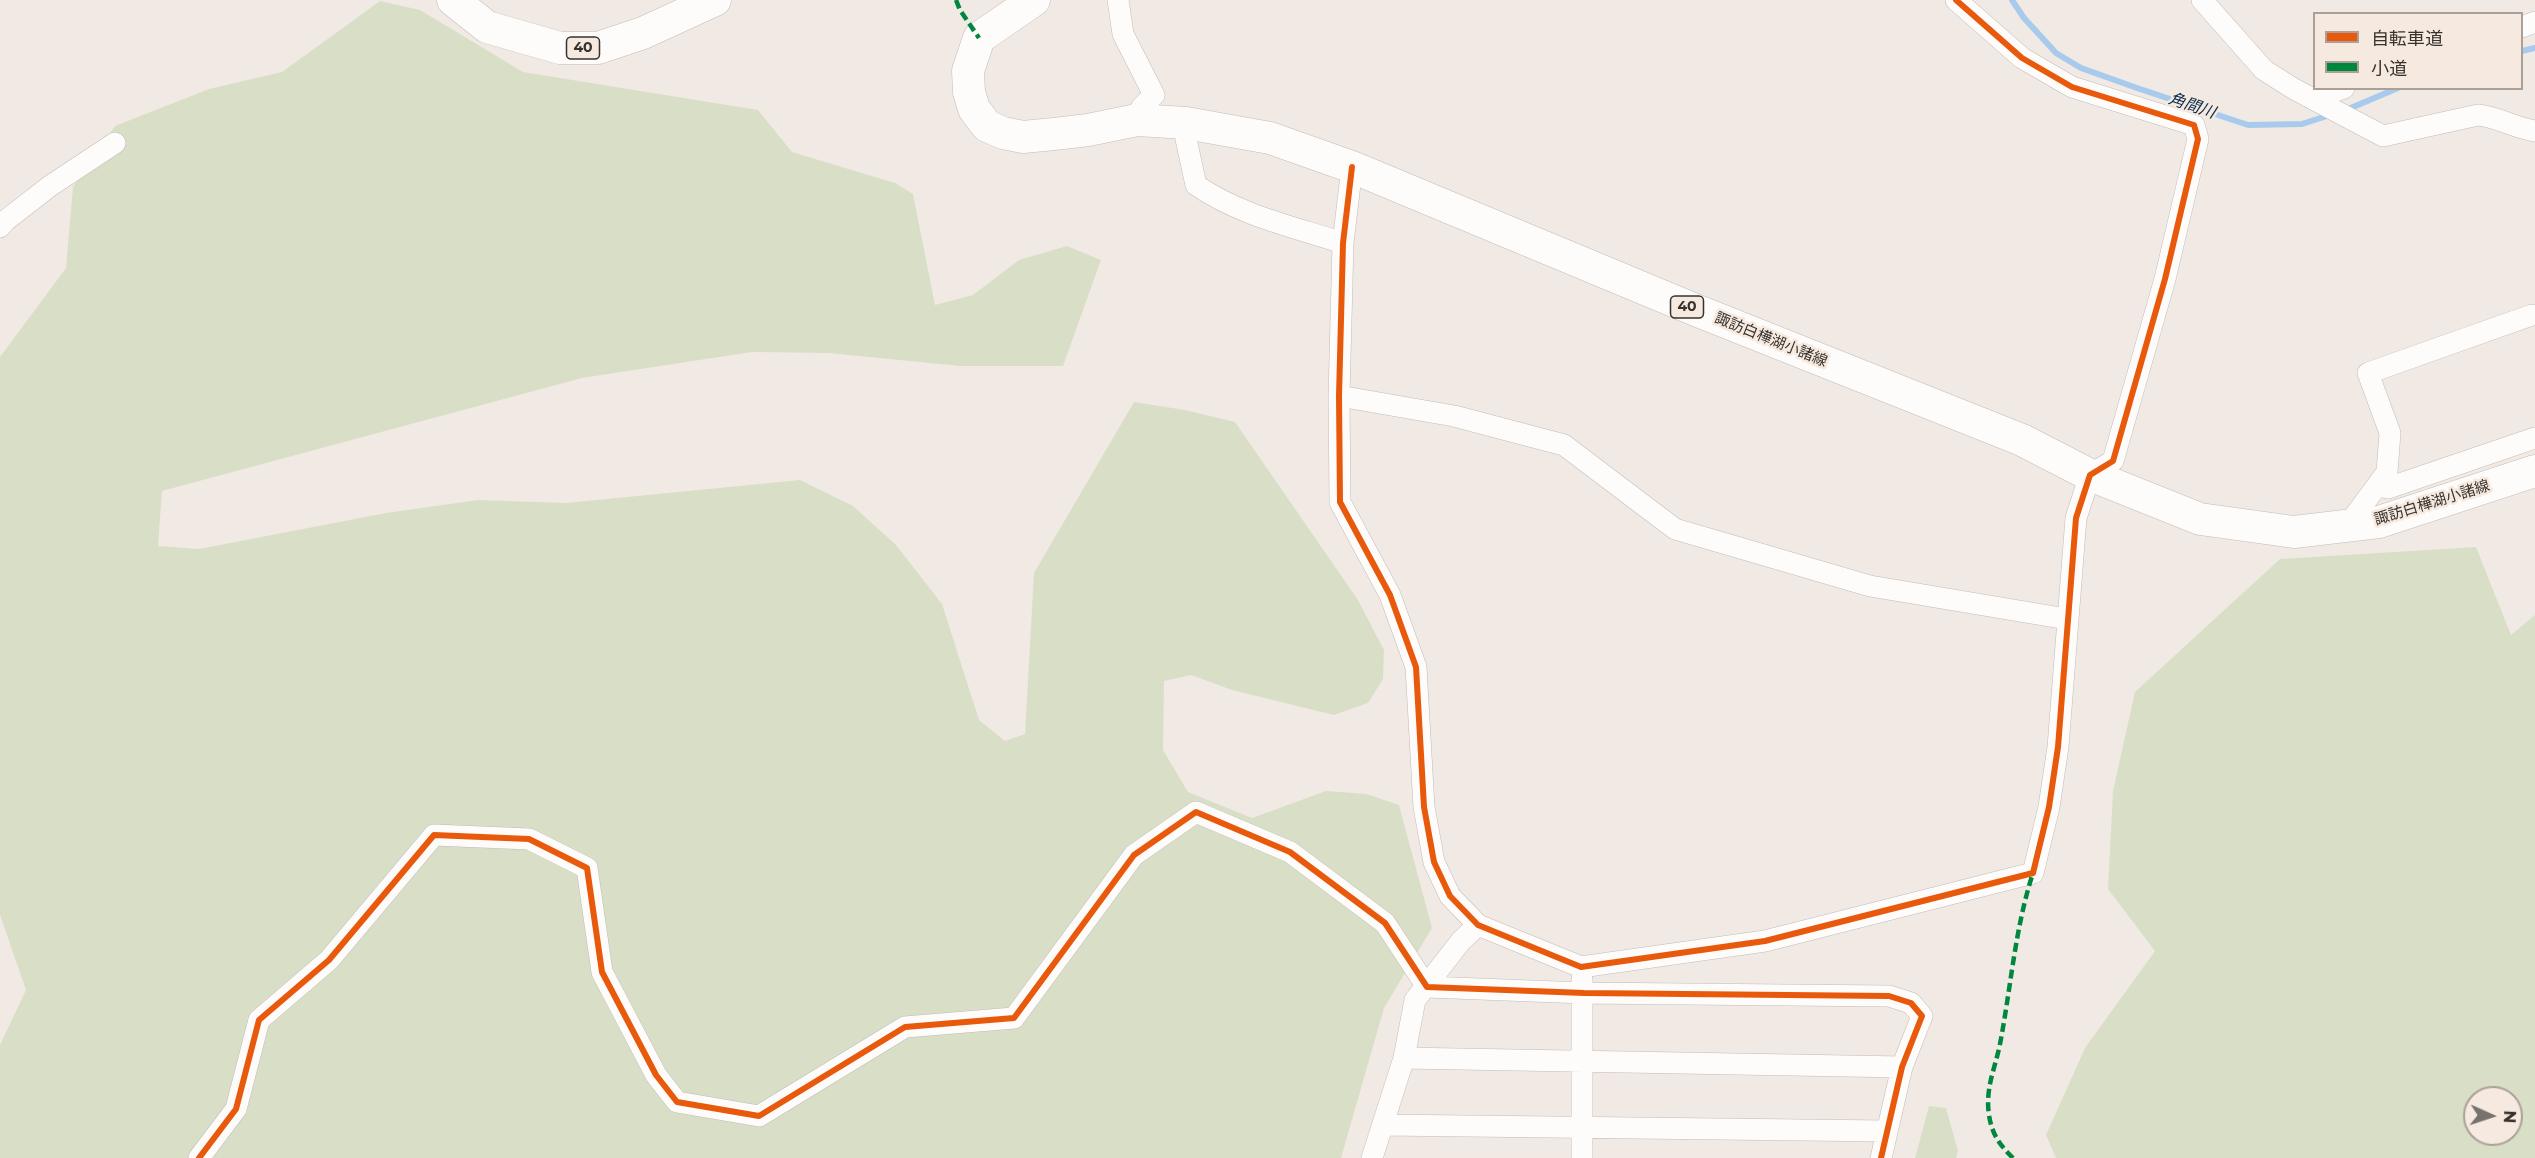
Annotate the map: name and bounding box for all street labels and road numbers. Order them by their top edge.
road number: 40 [566,37,600,59]
road number: 40 [1670,296,1704,318]
street label: 諏訪白樺湖小諸線 [1712,309,1830,371]
street label: 諏訪白樺湖小諸線 [2372,477,2492,529]

